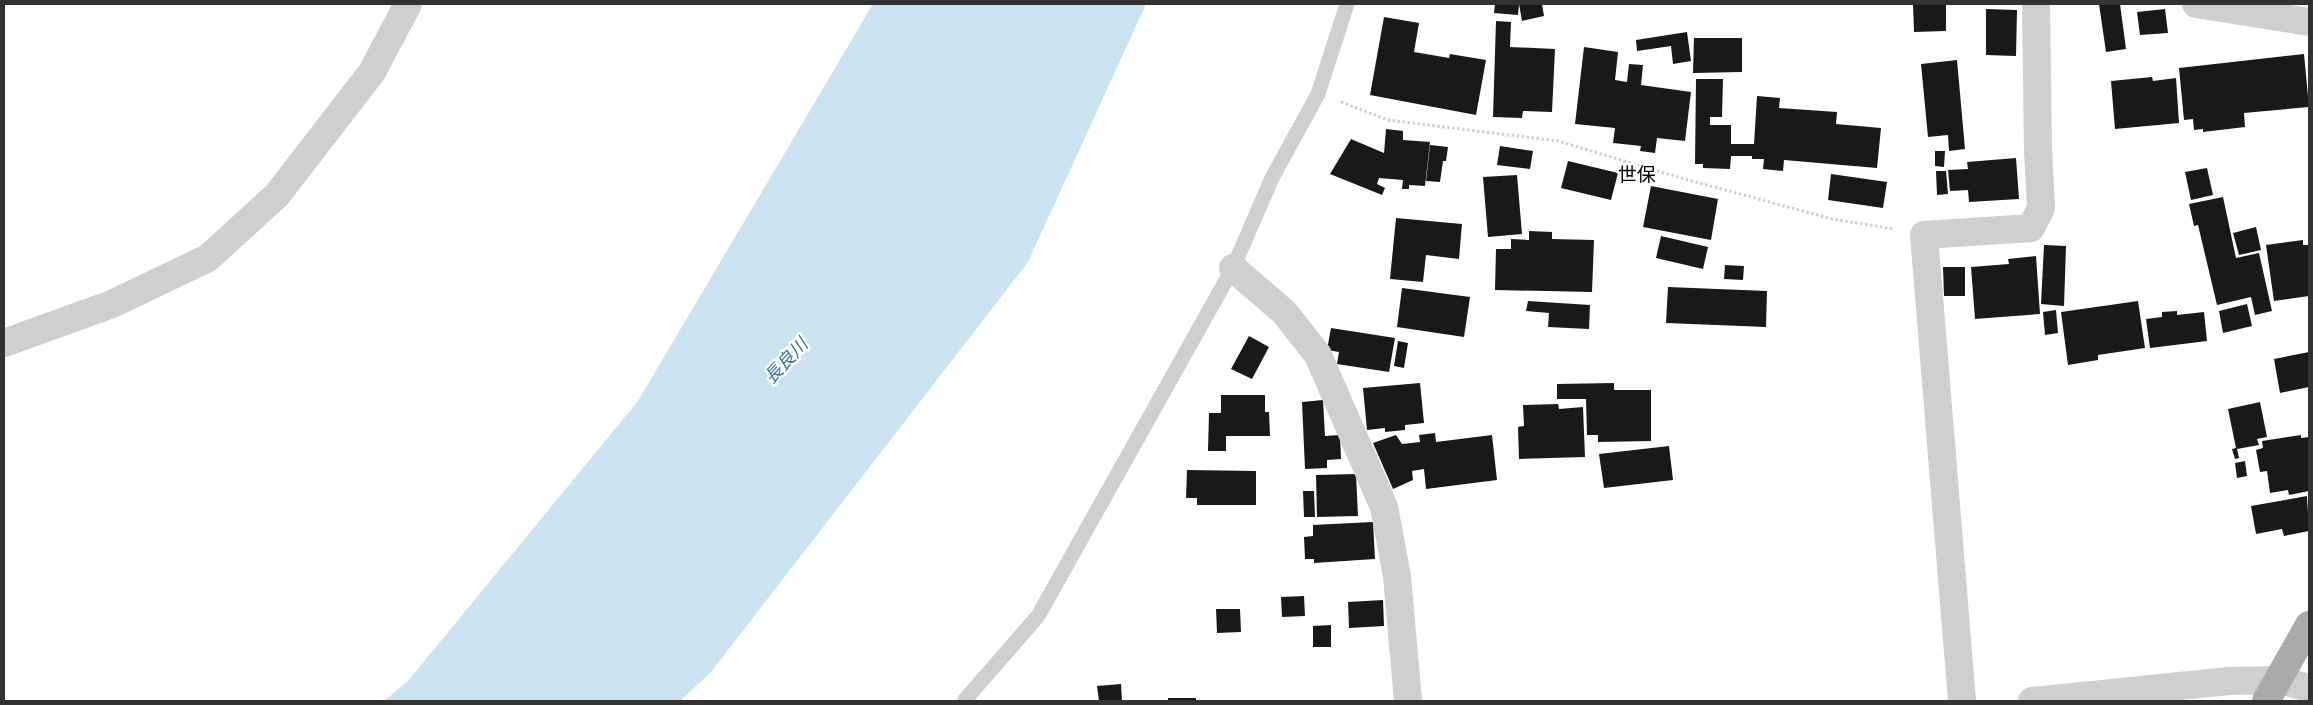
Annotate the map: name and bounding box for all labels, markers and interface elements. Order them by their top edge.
district label: 世保 [1618,161,1656,187]
water label: 長良川 [758,331,814,388]

